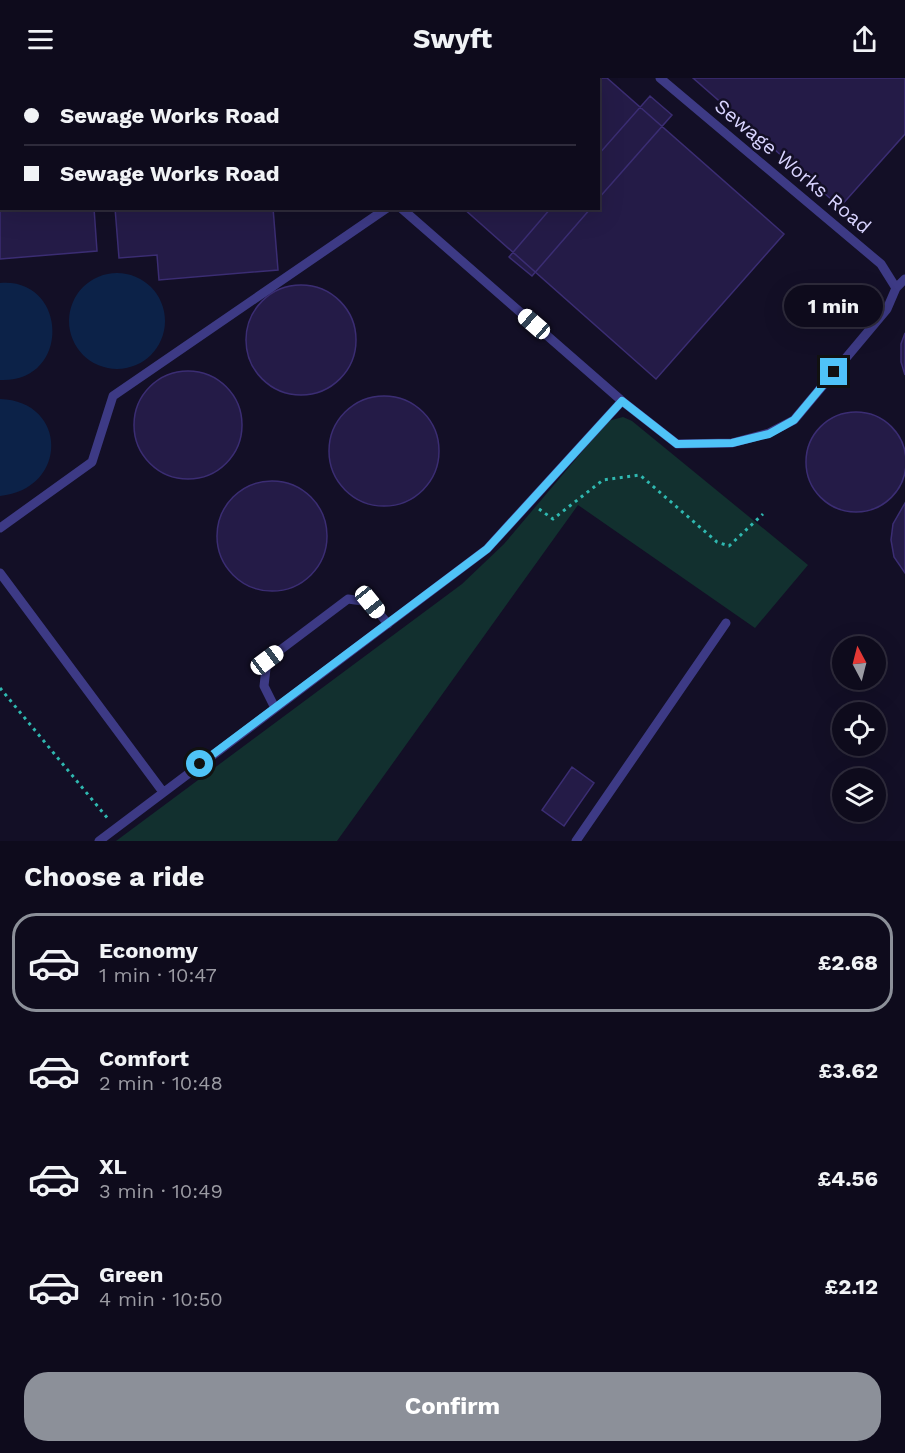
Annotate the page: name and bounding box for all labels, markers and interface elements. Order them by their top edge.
icon: menu [24,23,57,56]
text: Swyft [413,23,492,55]
icon: share [848,23,881,56]
street label: Sewage Works Road [710,94,876,238]
text: Sewage Works Road [60,103,280,128]
text: Sewage Works Road [60,161,280,186]
callout: 1 min [784,285,884,327]
text: 1 min [808,294,859,318]
car [515,305,553,343]
route end [820,358,847,385]
car [352,582,388,622]
north arrow [832,636,886,690]
map controls [832,636,886,822]
car [247,642,287,678]
button: locate [832,702,886,756]
route start [186,750,213,777]
button: layers [832,768,886,822]
text: Choose a ride [24,861,204,893]
icon: car [27,936,81,990]
text: Economy [99,938,198,963]
text: £2.68 [818,950,878,975]
text: 1 min · 10:47 [99,963,217,987]
icon: car [27,1044,81,1098]
text: Comfort [99,1046,189,1071]
text: £3.62 [818,1058,878,1083]
text: 2 min · 10:48 [99,1071,223,1095]
icon: car [27,1152,81,1206]
text: XL [99,1154,127,1179]
text: £4.56 [817,1166,878,1191]
text: 3 min · 10:49 [99,1179,223,1203]
icon: car [27,1260,81,1314]
text: Green [99,1262,163,1287]
text: £2.12 [824,1274,878,1299]
text: 4 min · 10:50 [99,1287,223,1311]
button: Confirm [24,1372,881,1441]

